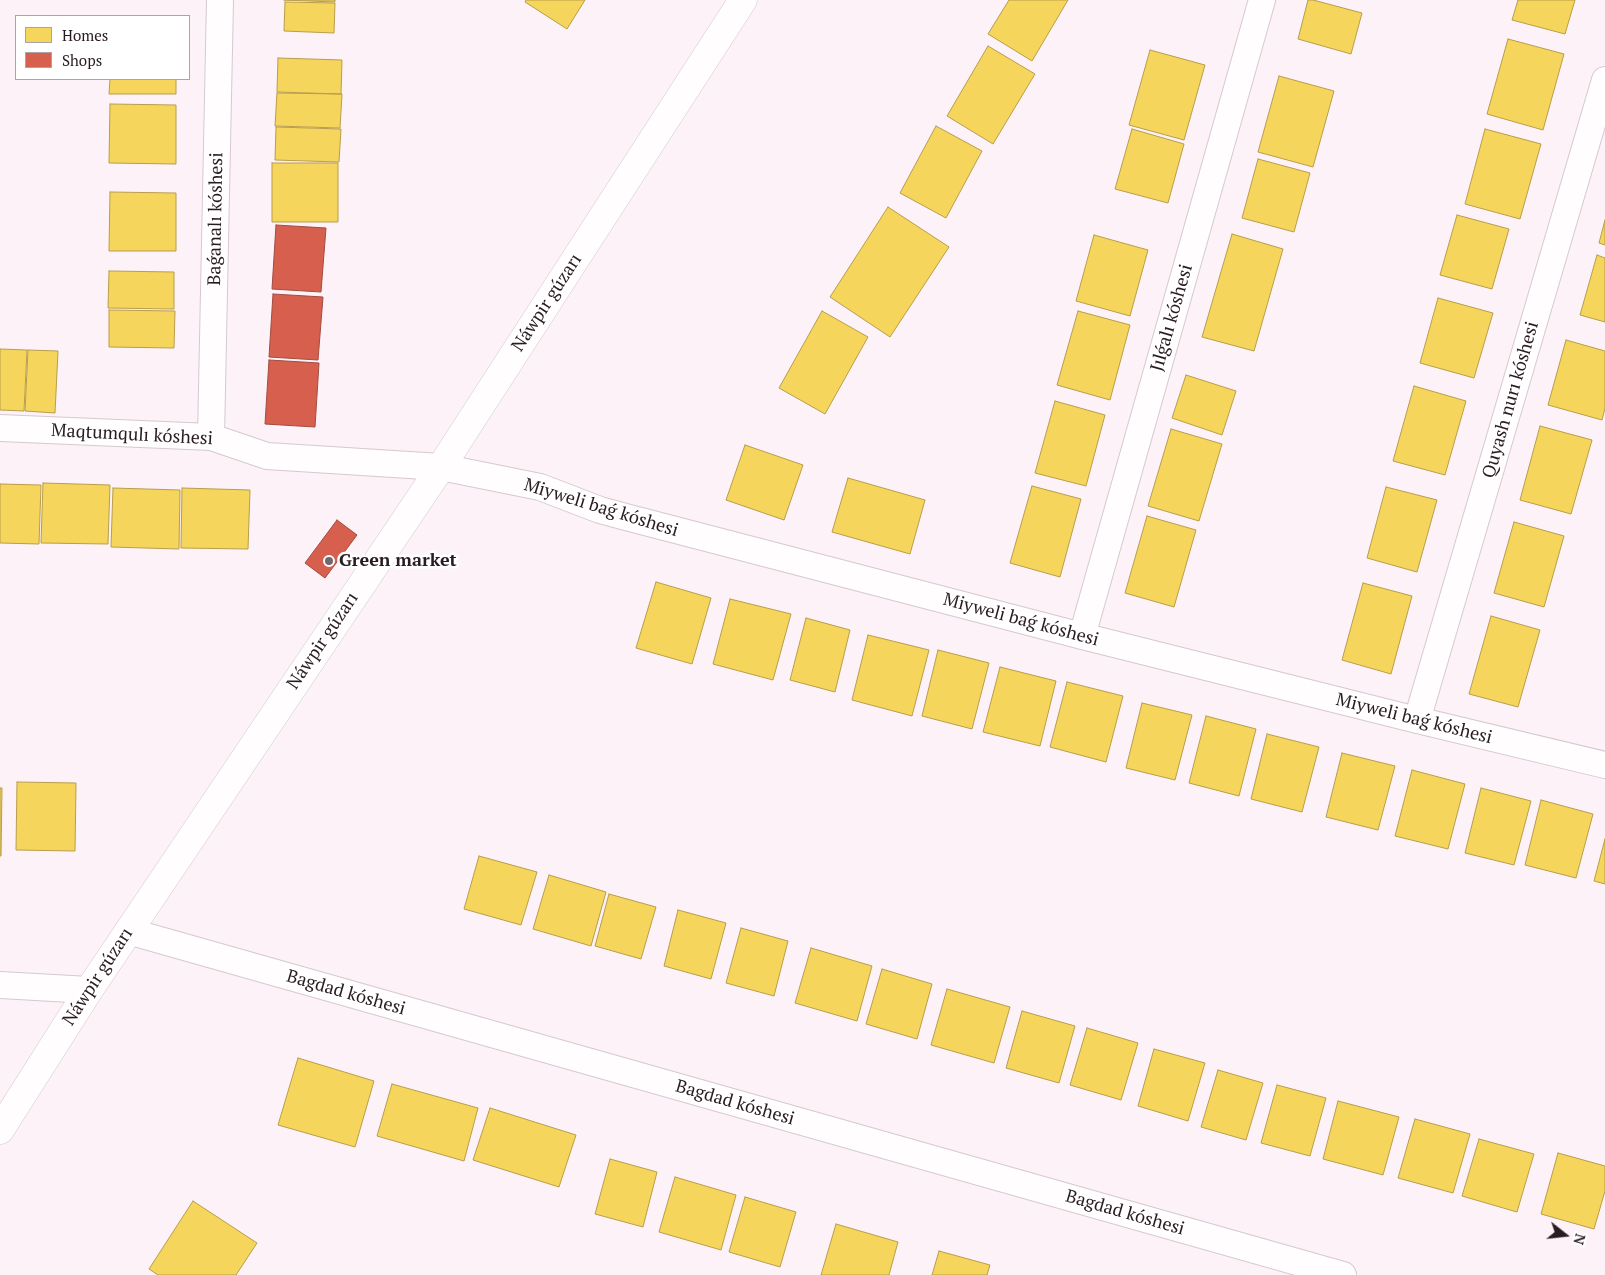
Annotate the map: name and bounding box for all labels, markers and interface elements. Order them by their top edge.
legend [15,15,190,80]
text: Homes [62,25,108,45]
text: Shops [62,50,102,70]
street label: Baǵanalı kóshesi [204,152,228,286]
street label: Náwpir gúzarı [507,250,587,356]
street label: Jılǵalı kóshesi [1146,262,1198,374]
street label: Quyash nurı kóshesi [1478,319,1544,481]
street label: Maqtumqulı kóshesi [50,420,214,450]
street label: Miyweli baǵ kóshesi [521,474,681,542]
place label: Green market [339,550,457,572]
marker: Green market [323,555,335,567]
street label: Náwpir gúzarı [283,588,363,694]
street label: Miyweli baǵ kóshesi [941,589,1101,651]
street label: Miyweli baǵ kóshesi [1334,689,1494,749]
street label: Náwpir gúzarı [58,924,138,1030]
street label: Bagdad kóshesi [284,966,408,1020]
street label: Bagdad kóshesi [673,1076,797,1130]
street label: Bagdad kóshesi [1063,1186,1187,1240]
north arrow [1540,1210,1590,1260]
text: N [1569,1232,1590,1247]

